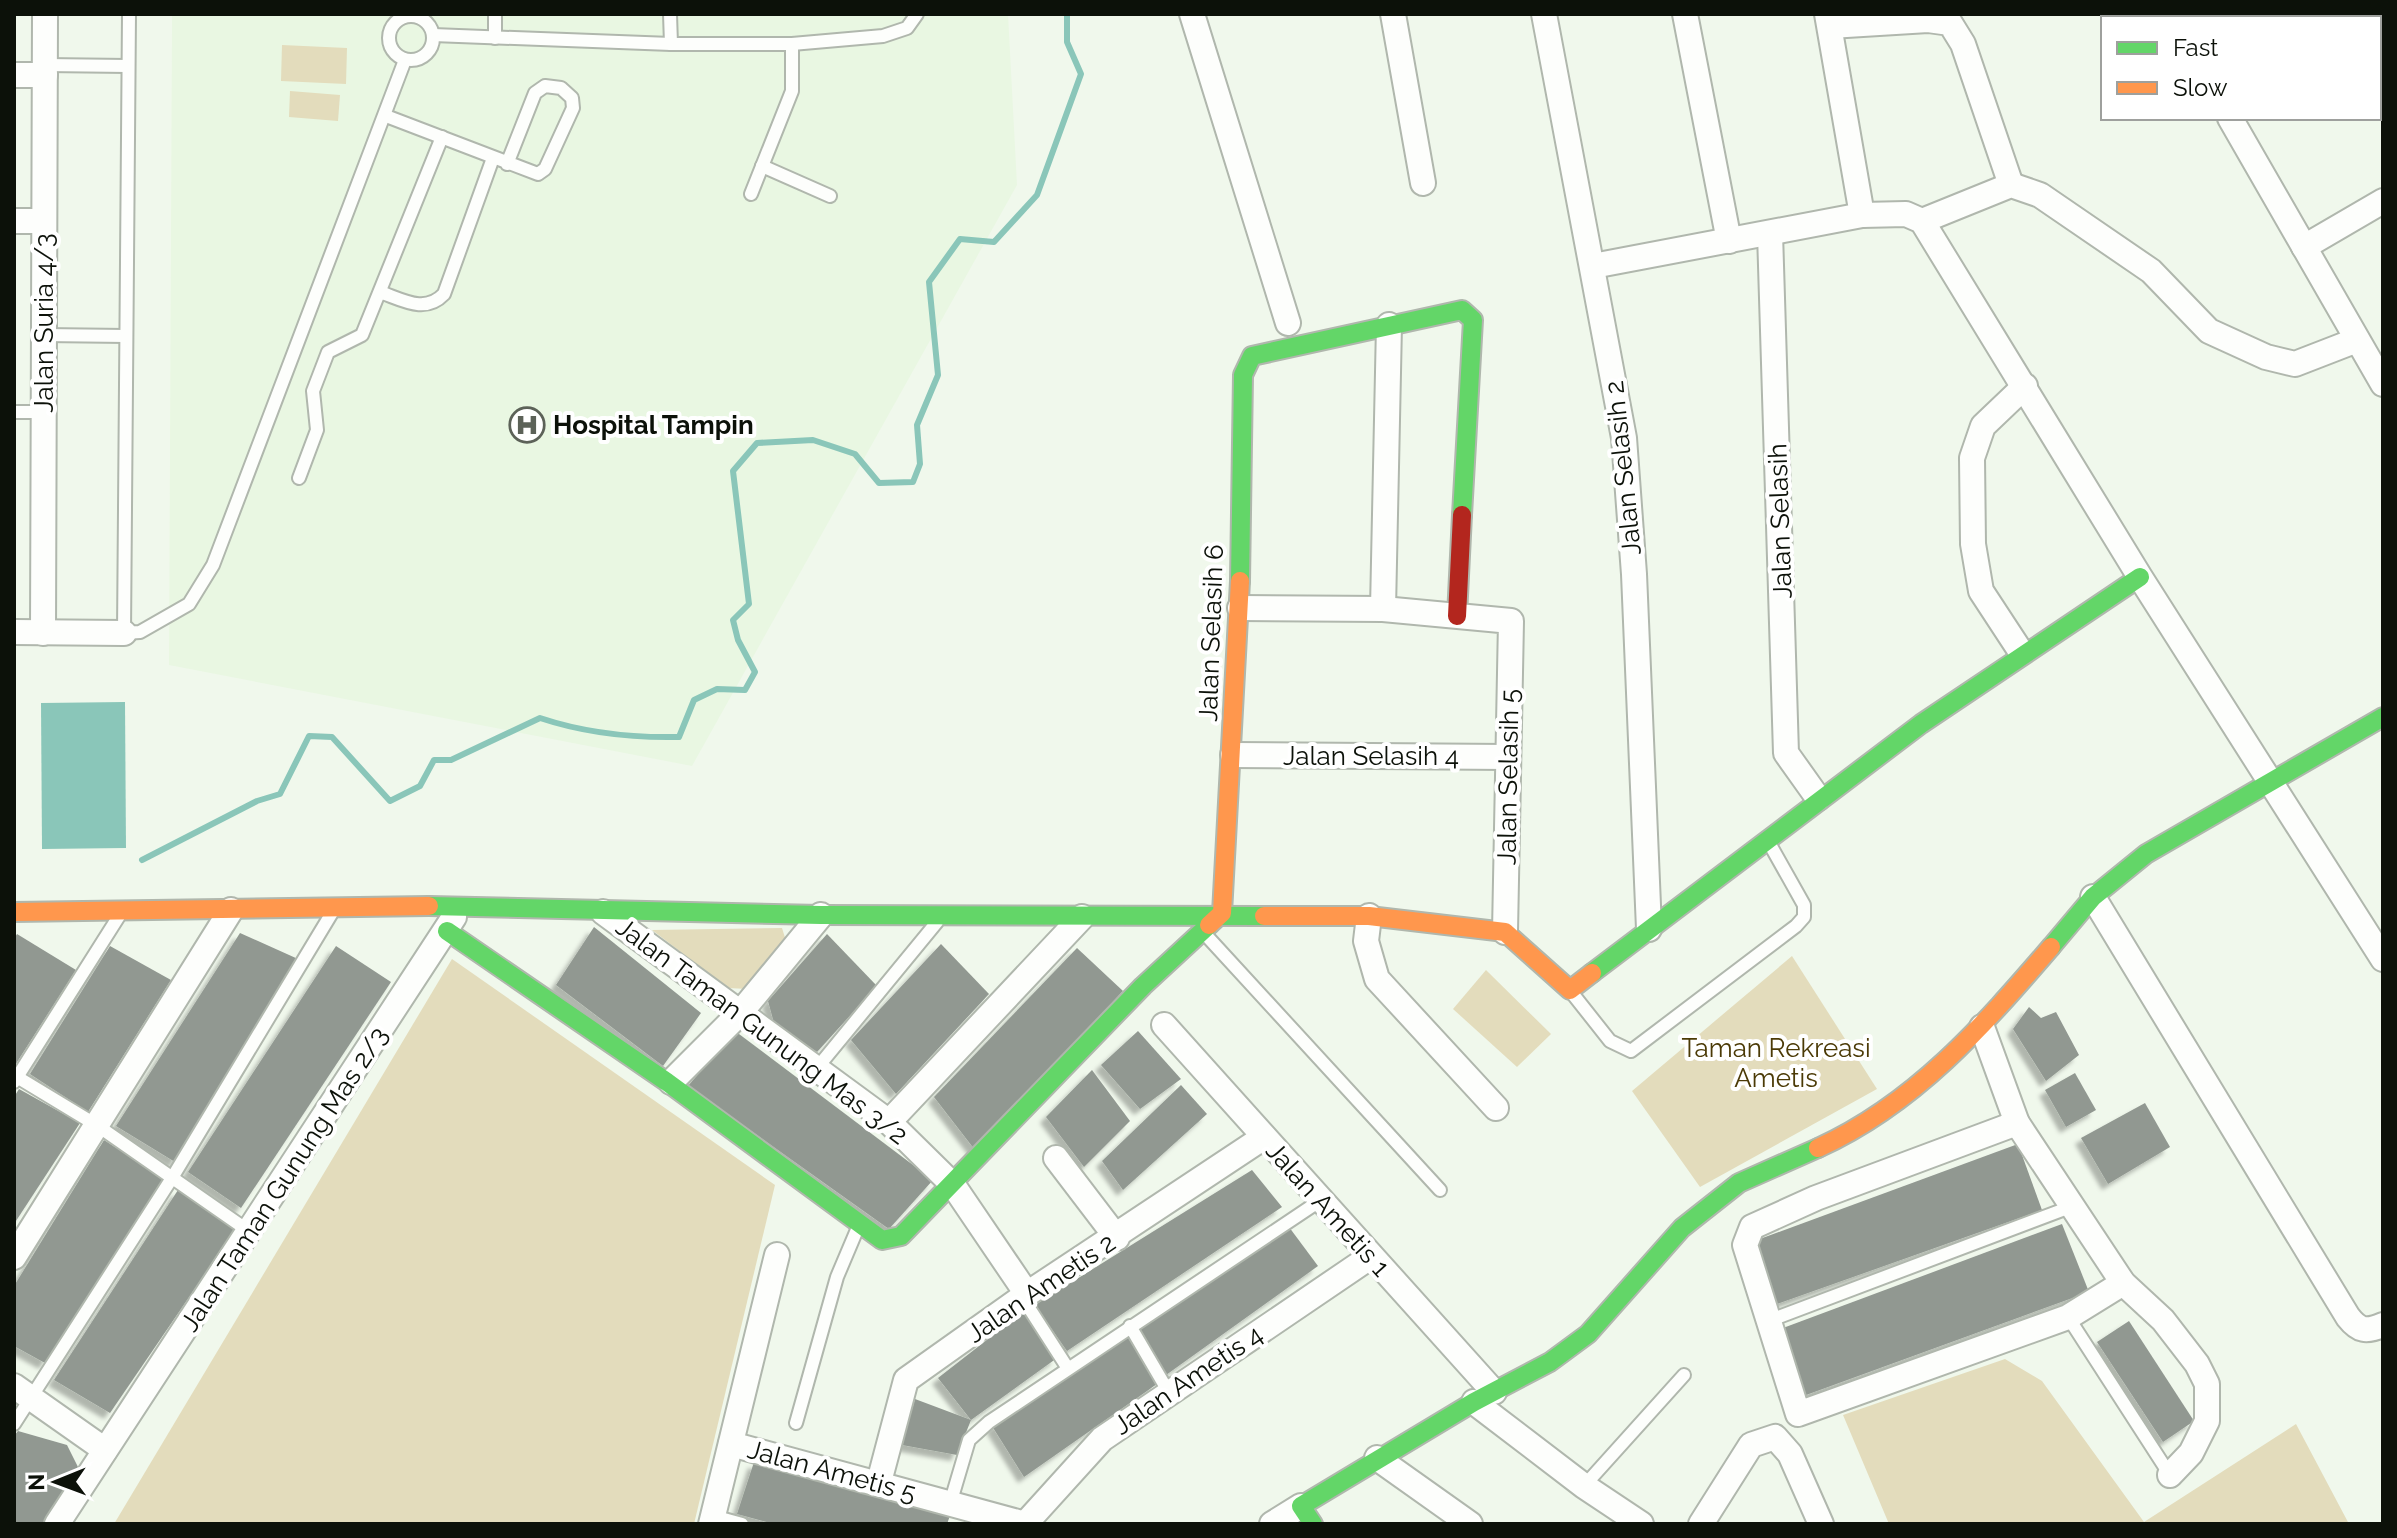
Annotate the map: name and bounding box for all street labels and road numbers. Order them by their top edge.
street label: Jalan Suria 4/3 [29,233,59,413]
street label: Jalan Selasih 2 [1599,379,1647,557]
street label: Jalan Selasih [1762,443,1798,599]
street label: Jalan Selasih 6 [1193,544,1229,722]
street label: Jalan Selasih 5 [1491,689,1525,865]
street label: Jalan Selasih 4 [1283,741,1459,771]
street label: Jalan Taman Gunung Mas 3/2 [610,912,914,1150]
street label: Jalan Taman Gunung Mas 2/3 [174,1021,394,1337]
street label: Jalan Ametis 1 [1260,1136,1396,1282]
street label: Jalan Ametis 2 [961,1227,1121,1349]
street label: Jalan Ametis 4 [1108,1319,1268,1441]
street label: Jalan Ametis 5 [745,1434,919,1508]

